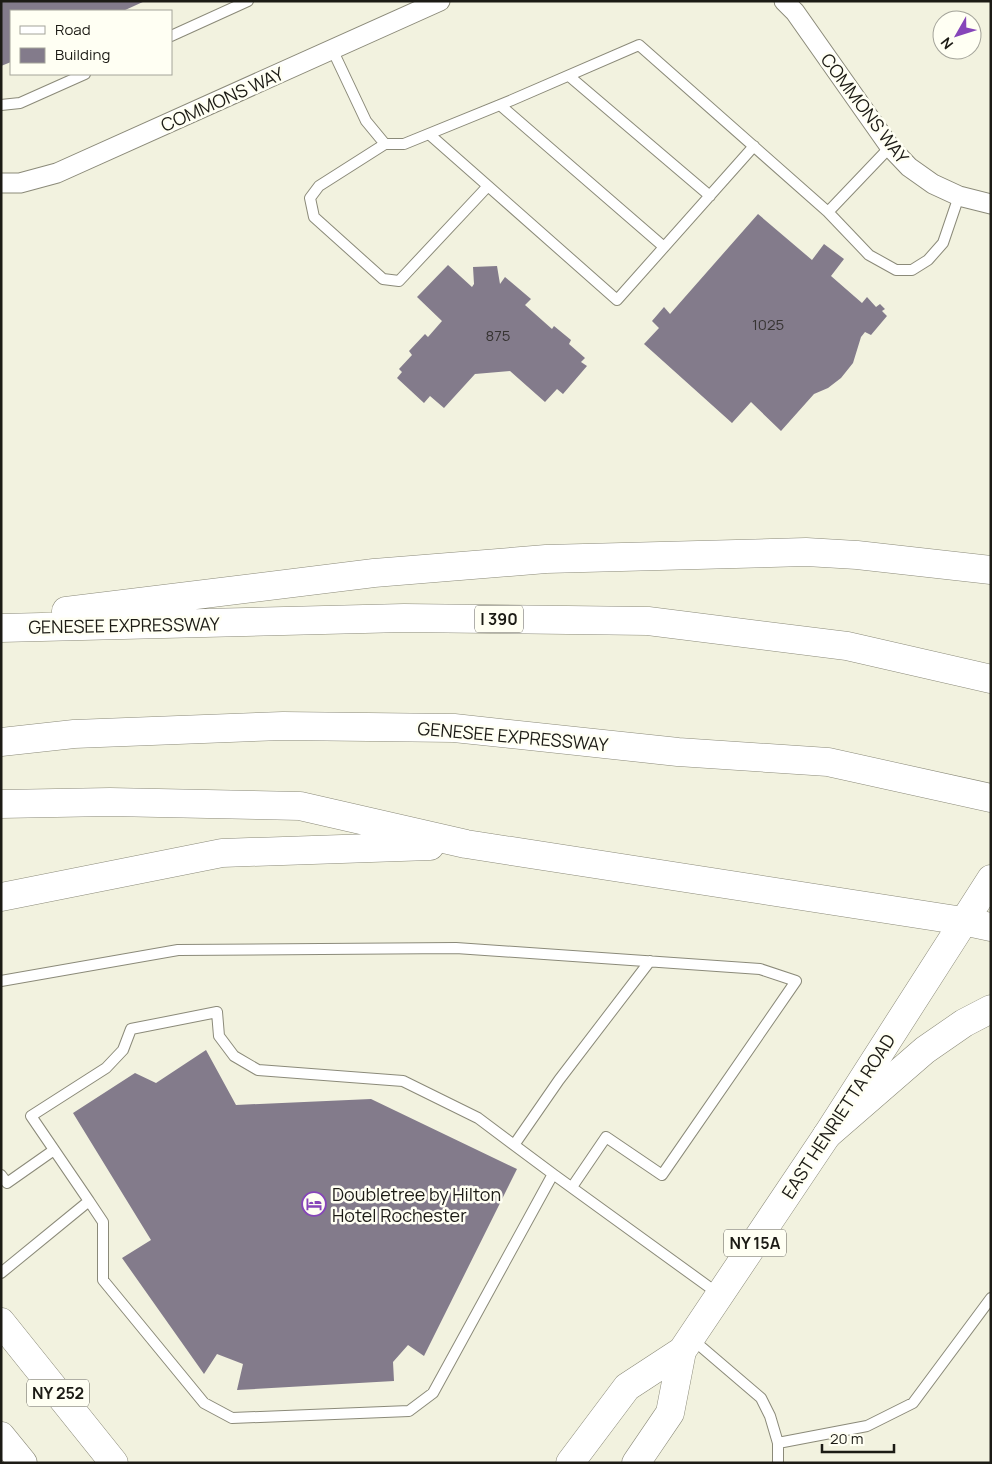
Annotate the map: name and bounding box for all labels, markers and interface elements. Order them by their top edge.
legend [10,10,172,75]
north arrow [932,10,982,60]
text: Road [55,19,91,40]
text: N [936,34,957,53]
text: Building [55,44,110,65]
street label: COMMONS WAY [816,48,915,169]
street label: COMMONS WAY [157,61,288,137]
house number: 1025 [752,314,784,335]
house number: 875 [486,325,510,346]
road number: I 390 [475,606,523,632]
street label: GENESEE EXPRESSWAY [28,611,221,639]
street label: GENESEE EXPRESSWAY [417,716,610,756]
street label: EAST HENRIETTA ROAD [776,1029,900,1203]
place label: Doubletree by Hilton Hotel Rochester [332,1182,501,1227]
hotel icon: Doubletree by Hilton Hotel Rochester [301,1191,327,1217]
road number: NY 15A [724,1230,786,1256]
road number: NY 252 [27,1380,89,1406]
scale bar [822,1422,894,1454]
text: 20 m [830,1428,863,1449]

